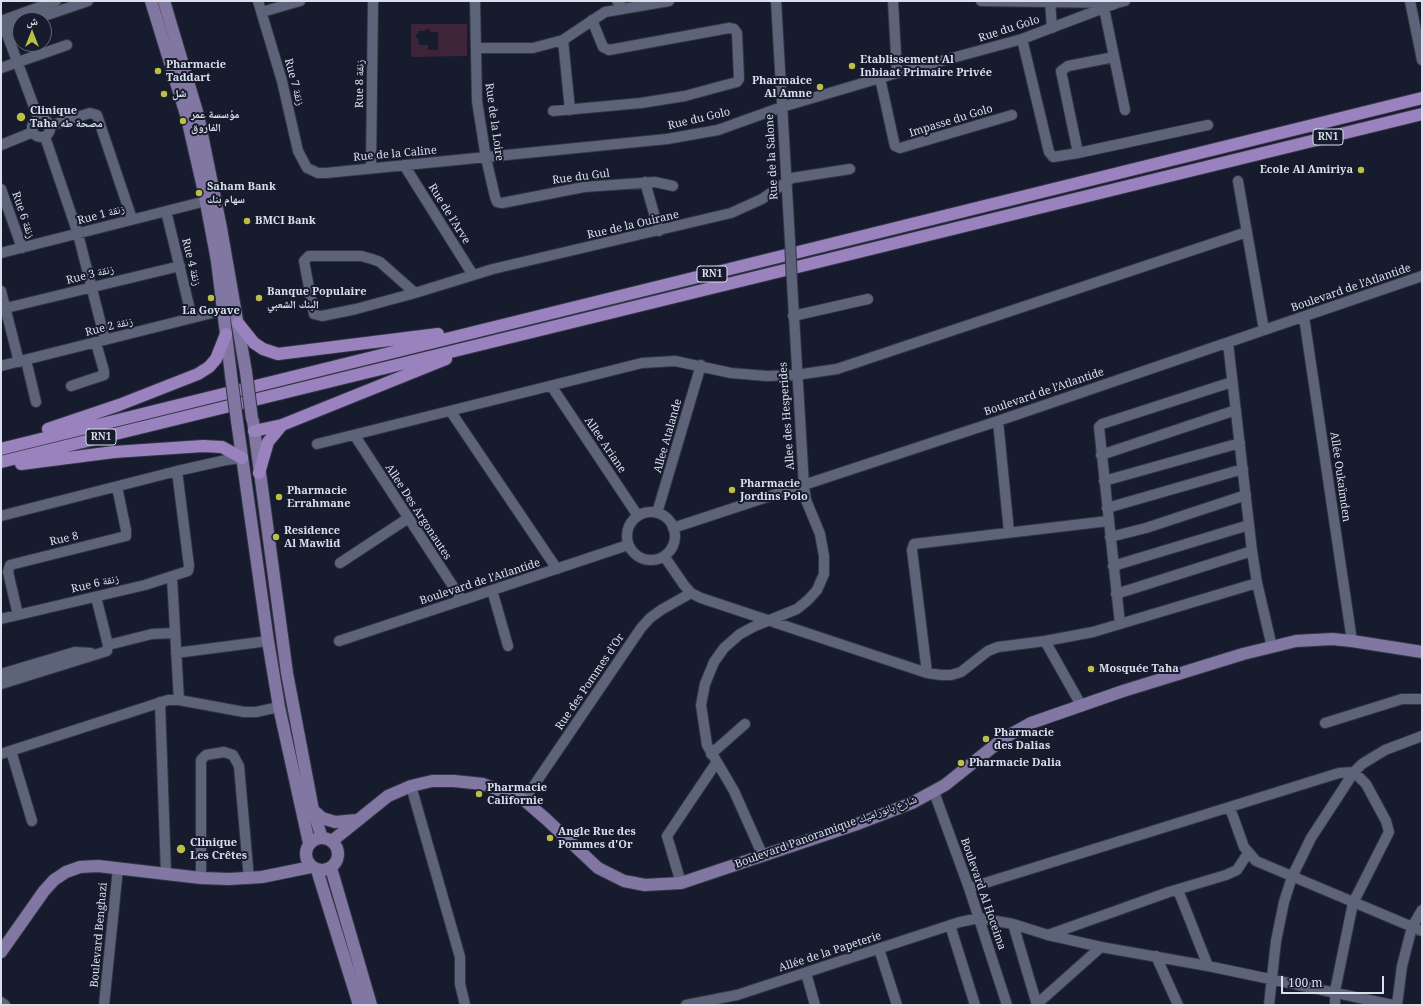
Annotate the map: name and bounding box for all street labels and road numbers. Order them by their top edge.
street label: Rue du Golo [977,13,1041,45]
street label: Rue 7 زنقة [281,57,307,107]
street label: Rue 8 زنقة [353,60,367,108]
street label: Rue de la Loire [482,82,506,162]
street label: Impasse du Golo [908,102,994,140]
street label: Rue du Golo [667,105,731,133]
street label: Rue de la Salone [763,114,781,200]
road number: RN1 [1313,129,1343,145]
street label: Rue de la Caline [353,144,437,164]
street label: Rue du Gul [552,167,610,187]
street label: Rue de l'Arve [425,181,473,247]
street label: Rue 6 زنقة [9,190,37,240]
street label: Rue 1 زنقة [76,202,126,228]
street label: Rue de la Ouirane [586,208,680,242]
street label: Rue 4 زنقة [179,237,203,287]
street label: Boulevard de l'Atlantide [1289,261,1413,315]
street label: Rue 3 زنقة [65,263,115,287]
road number: RN1 [697,266,727,282]
street label: Rue 2 زنقة [84,315,134,339]
street label: Allee des Hesperides [777,362,797,470]
street label: Boulevard de l'Atlantide [982,365,1106,419]
street label: Allee Atalande [651,397,685,475]
street label: Allee Ariane [581,414,629,476]
road number: RN1 [86,429,116,445]
street label: Allée Oukaïmden [1327,431,1353,523]
street label: Allee Des Argonautes [382,462,454,562]
street label: Rue 8 [48,529,80,549]
street label: Boulevard de l'Atlantide [418,556,542,608]
street label: Rue 6 زنقة [70,572,120,596]
street label: Rue des Pommes d'Or [553,631,627,733]
street label: Boulevard Panoramique شارع بانوراميك [733,793,919,871]
street label: Boulevard Al Hoceima [958,836,1008,952]
street label: Boulevard Benghazi [88,882,110,988]
street label: Allée de la Papeterie [777,929,883,975]

